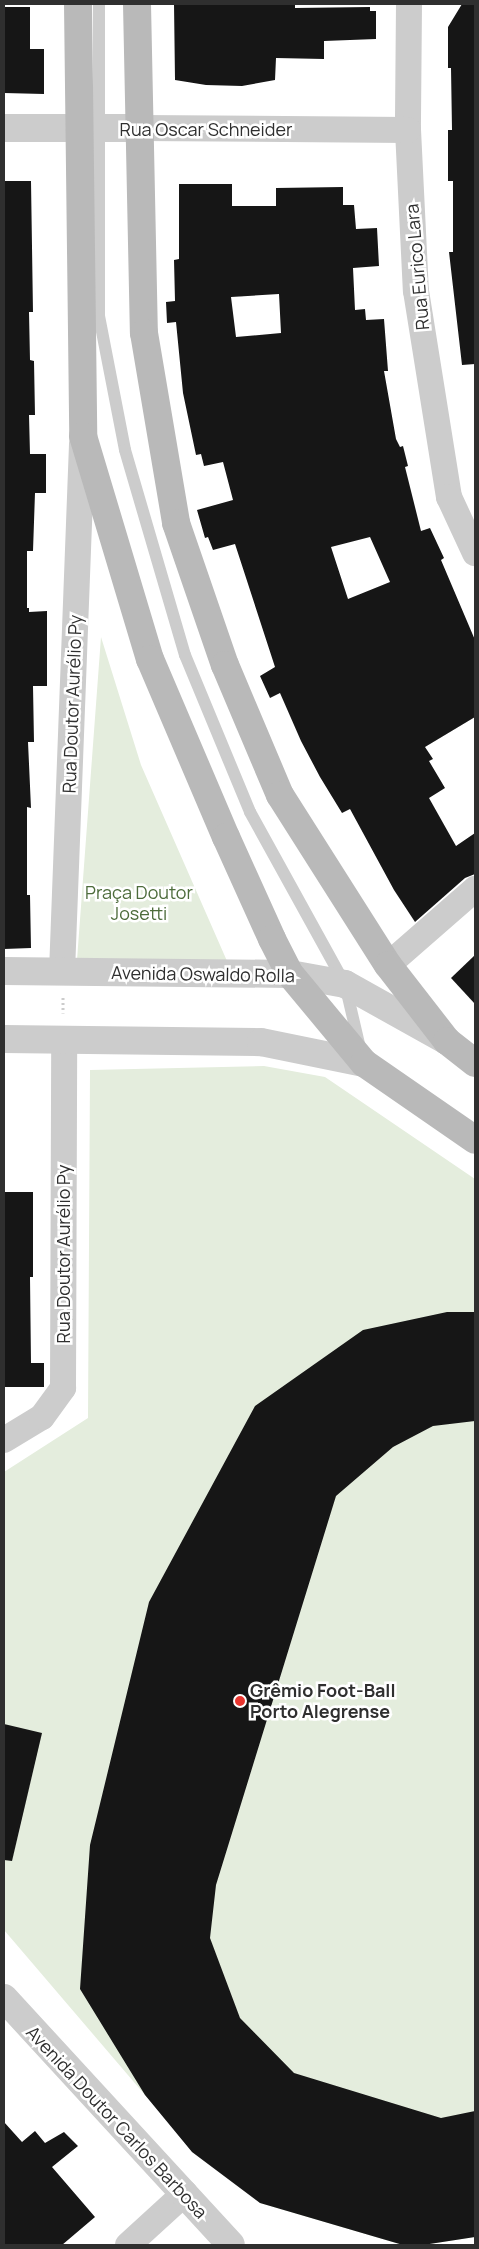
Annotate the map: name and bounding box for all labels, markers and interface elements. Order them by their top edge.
street label: Rua Oscar Schneider [120,118,292,140]
street label: Rua Eurico Lara [401,203,433,331]
street label: Rua Doutor Aurélio Py [58,614,86,794]
park label: Praça Doutor Josetti [85,882,193,924]
street label: Avenida Oswaldo Rolla [111,962,295,986]
street label: Rua Doutor Aurélio Py [52,1165,74,1343]
place label: Grêmio Foot-Ball Porto Alegrense [250,1680,395,1722]
marker: Grêmio Foot-Ball Porto Alegrense [234,1695,246,1707]
street label: Avenida Doutor Carlos Barbosa [22,2021,212,2223]

